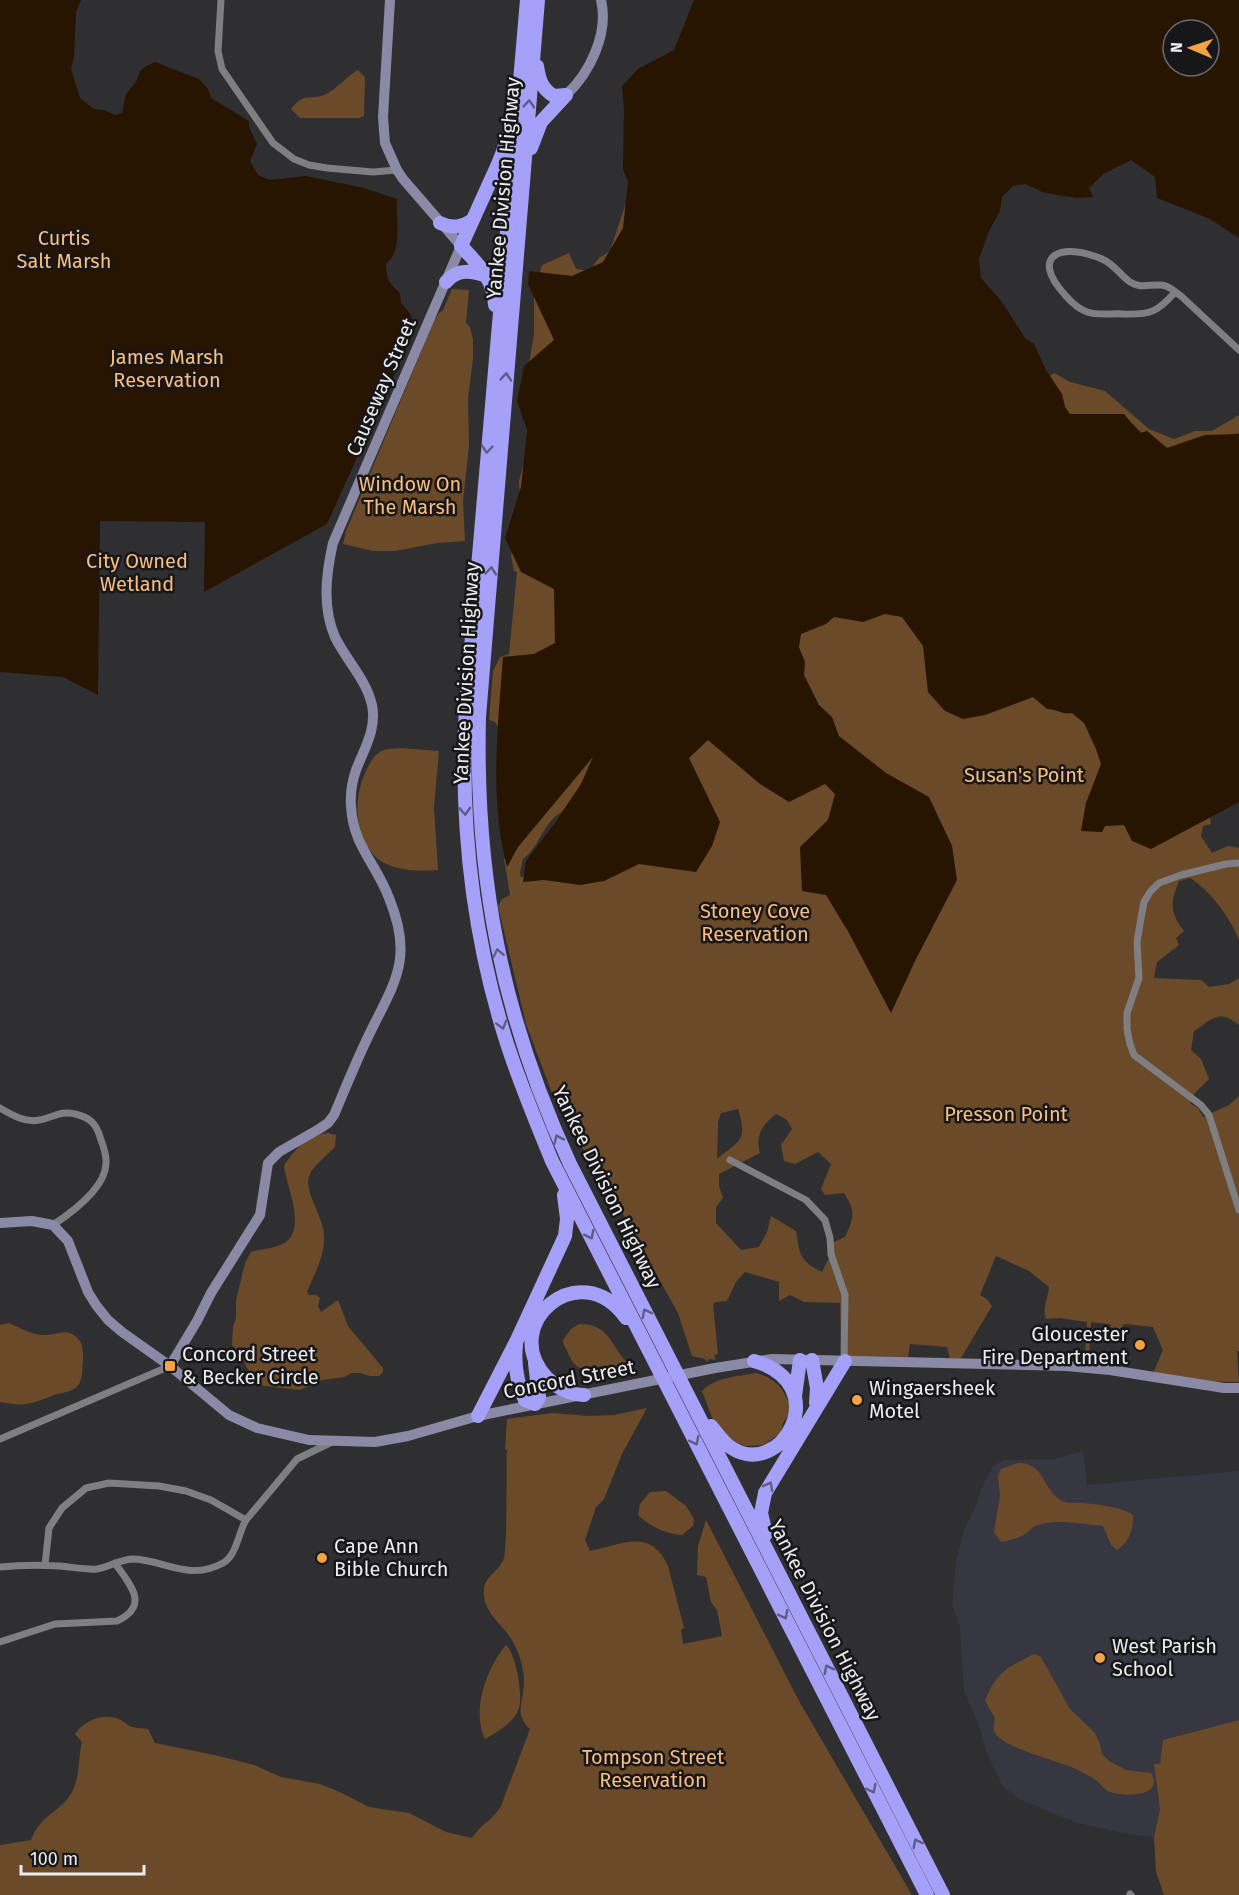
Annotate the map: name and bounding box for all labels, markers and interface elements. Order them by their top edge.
north arrow [1161,18,1221,78]
text: N [1167,42,1186,53]
street label: Yankee Division Highway [481,76,525,300]
one-way arrow [522,99,535,108]
park label: Curtis Salt Marsh [17,226,111,273]
street label: Causeway Street [341,314,421,460]
park label: James Marsh Reservation [110,345,224,392]
one-way arrow [499,372,512,382]
one-way arrow [481,445,494,454]
park label: Window On The Marsh [359,472,461,519]
park label: City Owned Wetland [86,549,188,596]
street label: Yankee Division Highway [448,561,484,785]
one-way arrow [484,567,497,576]
park label: Susan's Point [964,763,1085,787]
one-way arrow [459,807,472,816]
park label: Stoney Cove Reservation [700,899,810,946]
one-way arrow [493,949,506,959]
one-way arrow [494,1020,507,1030]
street label: Yankee Division Highway [547,1082,667,1292]
park label: Presson Point [944,1102,1069,1126]
one-way arrow [554,1134,566,1145]
one-way arrow [582,1229,594,1240]
one-way arrow [642,1309,653,1319]
place label: Gloucester Fire Department [982,1322,1129,1369]
marker: Gloucester Fire Department [1133,1338,1147,1352]
place label: Concord Street & Becker Circle [182,1342,319,1389]
street label: Concord Street [501,1354,638,1404]
marker: Concord Street & Becker Circle [163,1359,177,1373]
place label: Wingaersheek Motel [869,1376,996,1423]
marker: Wingaersheek Motel [850,1393,864,1407]
one-way arrow [688,1435,699,1445]
one-way arrow [762,1481,773,1492]
street label: Yankee Division Highway [764,1515,886,1725]
place label: Cape Ann Bible Church [334,1534,448,1581]
marker: Cape Ann Bible Church [315,1551,329,1565]
one-way arrow [776,1609,788,1620]
place label: West Parish School [1112,1634,1217,1681]
marker: West Parish School [1093,1651,1107,1665]
one-way arrow [824,1665,835,1676]
park label: Tompson Street Reservation [582,1745,725,1792]
one-way arrow [865,1782,877,1793]
scale bar [21,1838,144,1876]
one-way arrow [913,1839,924,1849]
text: 100 m [30,1848,78,1870]

